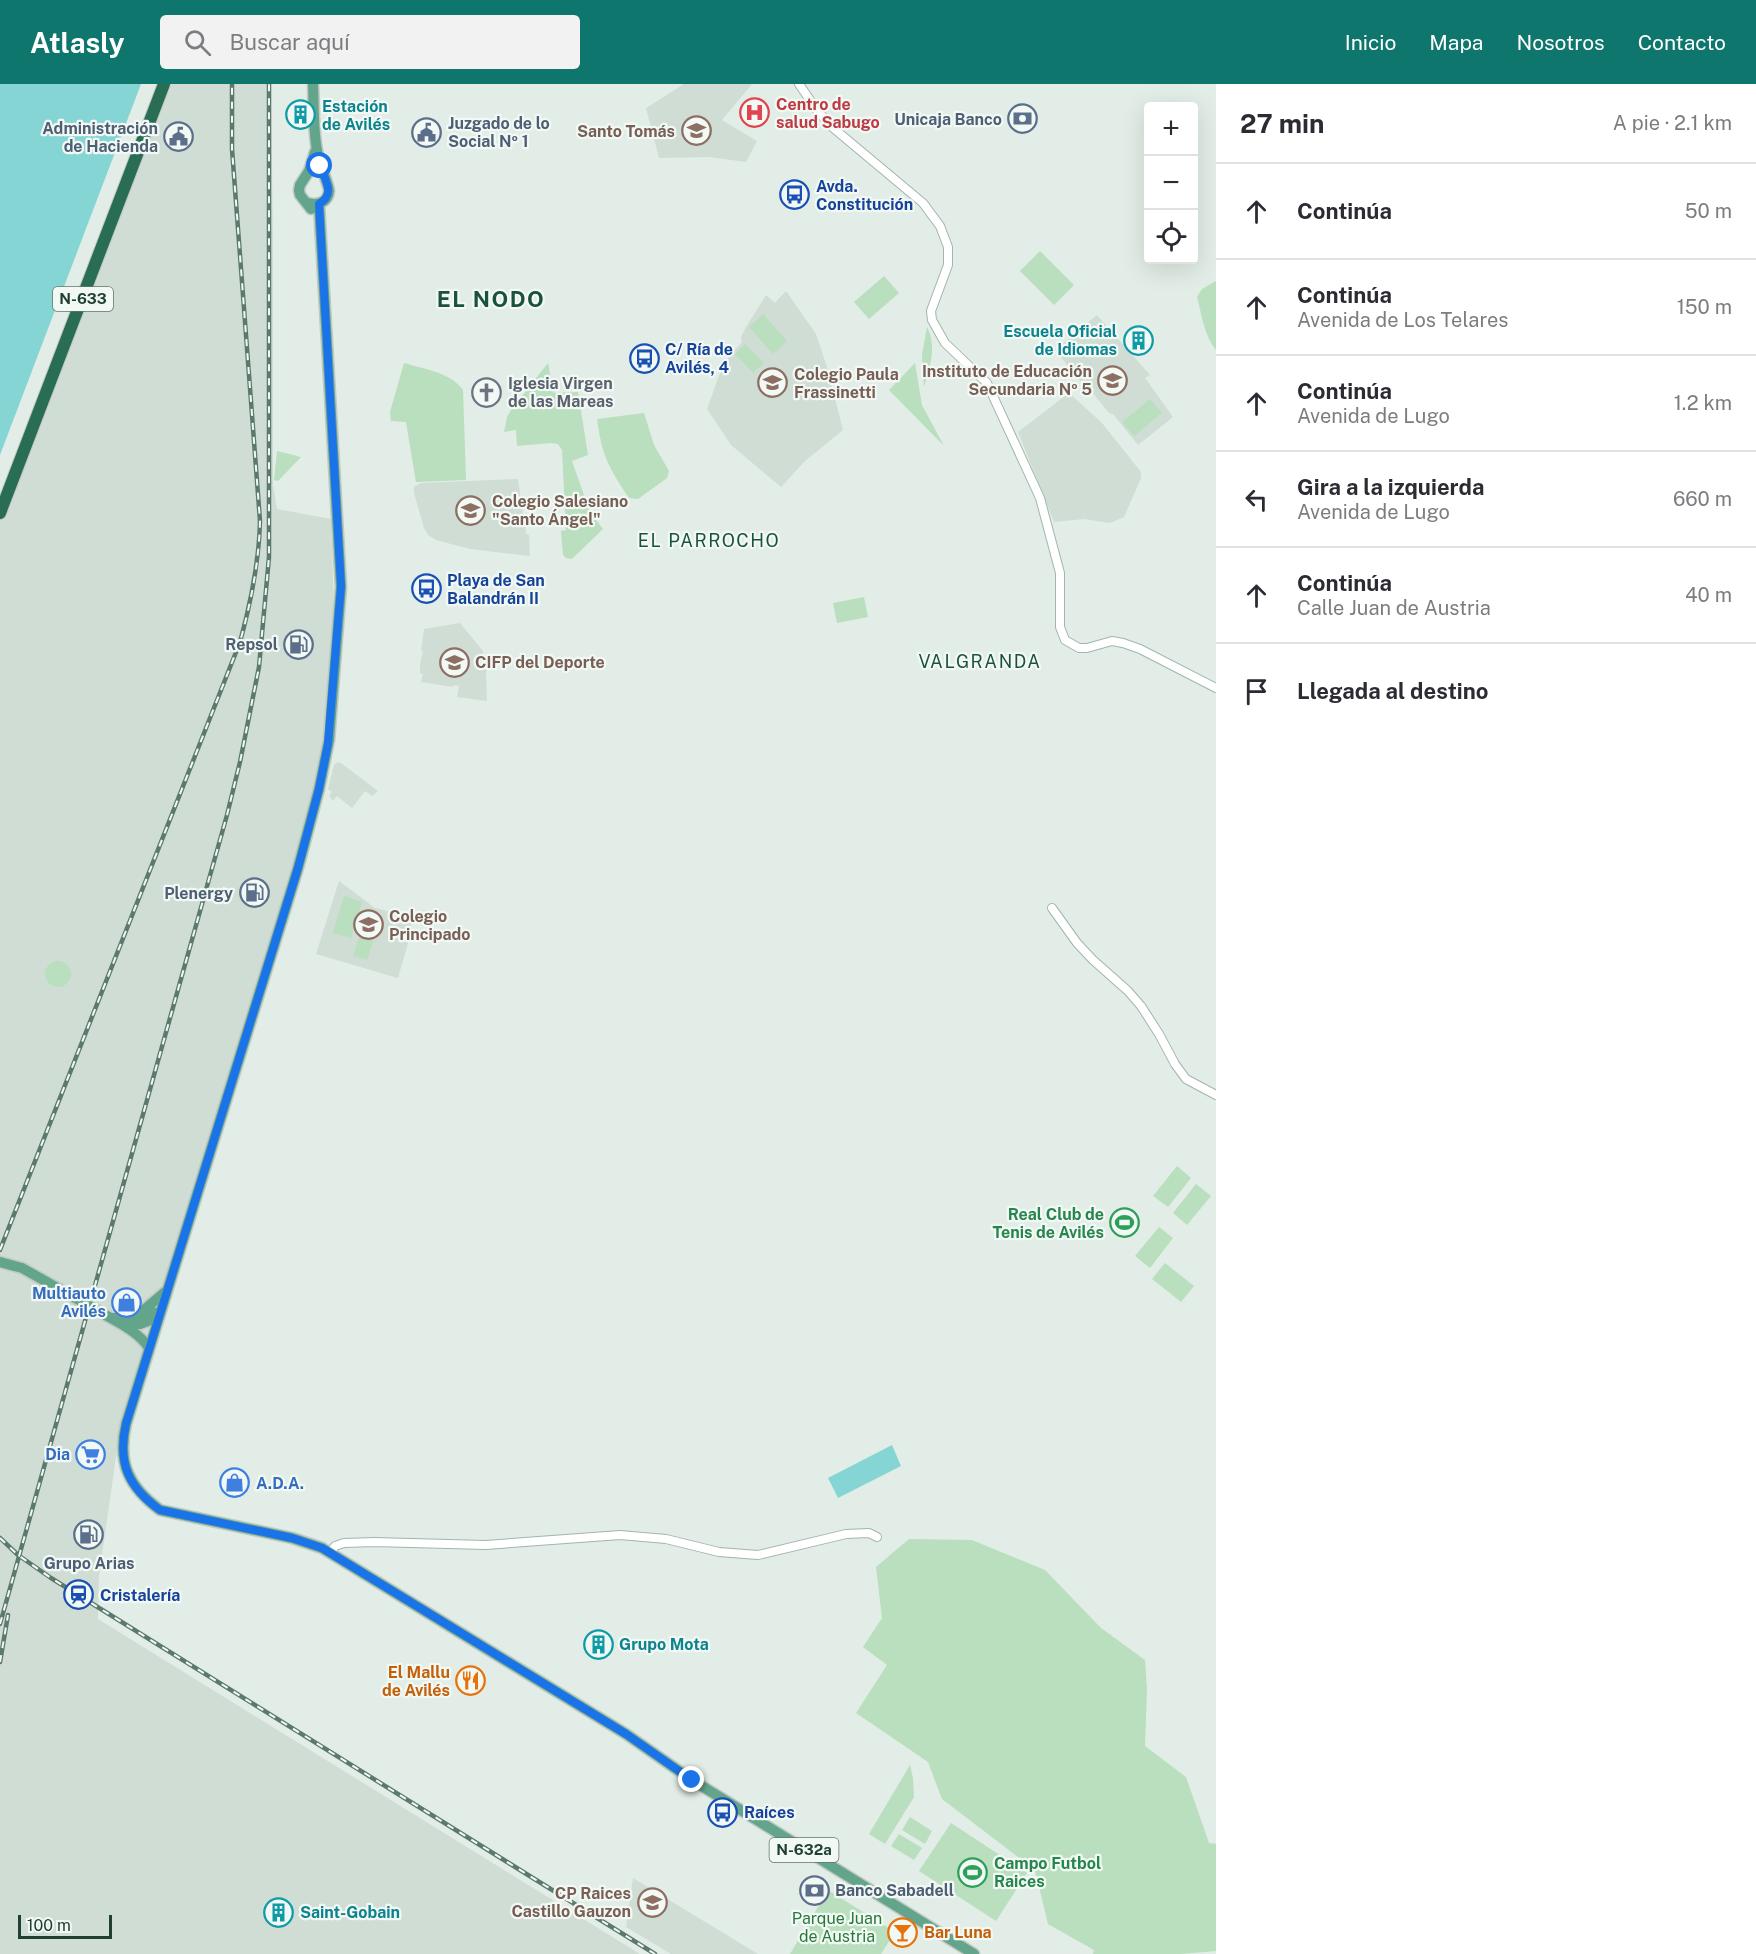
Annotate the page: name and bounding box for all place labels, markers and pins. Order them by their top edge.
place label: Centro de salud Sabugo [776,95,880,132]
place label: Estación de Avilés [322,97,390,134]
hospital icon: Centro de salud Sabugo [739,97,771,129]
building icon: Estación de Avilés [285,99,317,131]
bank icon: Unicaja Banco [1007,103,1039,135]
place label: Unicaja Banco [894,110,1002,129]
place label: Juzgado de lo Social Nº 1 [448,114,550,151]
school or university icon: Santo Tomás [680,115,712,147]
public building icon: Juzgado de lo Social Nº 1 [411,116,443,148]
place label: Administración de Hacienda [42,119,158,156]
public building icon: Administración de Hacienda [163,121,195,153]
place label: Santo Tomás [577,122,675,141]
place label: Avda. Constitución [816,177,913,214]
bus stop icon: Avda. Constitución [779,179,811,211]
place label: Escuela Oficial de Idiomas [1003,322,1117,359]
building icon: Escuela Oficial de Idiomas [1122,324,1154,356]
place label: C/ Ría de Avilés, 4 [665,340,733,377]
bus stop icon: C/ Ría de Avilés, 4 [628,342,660,374]
place label: Instituto de Educación Secundaria Nº 5 [922,362,1092,399]
school or university icon: Instituto de Educación Secundaria Nº 5 [1097,364,1129,396]
place label: Colegio Paula Frassinetti [794,365,899,402]
school or university icon: Colegio Paula Frassinetti [757,367,789,399]
place label: Iglesia Virgen de las Mareas [508,374,614,411]
church icon: Iglesia Virgen de las Mareas [471,376,503,408]
place label: Colegio Salesiano "Santo Ángel" [492,492,628,529]
school or university icon: Colegio Salesiano "Santo Ángel" [455,494,487,526]
place label: Playa de San Balandrán II [447,571,545,608]
bus stop icon: Playa de San Balandrán II [410,573,442,605]
fuel station icon: Repsol [283,628,315,660]
place label: Repsol [225,635,278,654]
school or university icon: CIFP del Deporte [438,646,470,678]
place label: CIFP del Deporte [475,653,605,672]
fuel station icon: Plenergy [238,877,270,909]
place label: Plenergy [164,884,233,903]
place label: Colegio Principado [389,907,471,944]
school or university icon: Colegio Principado [352,909,384,941]
place label: Real Club de Tenis de Avilés [992,1205,1104,1242]
sports icon: Real Club de Tenis de Avilés [1109,1207,1141,1239]
place label: Multiauto Avilés [32,1284,106,1321]
shop icon: Multiauto Avilés [111,1286,143,1318]
supermarket icon: Dia [75,1438,107,1470]
place label: Dia [45,1445,70,1464]
shop icon: A.D.A. [219,1467,251,1499]
place label: A.D.A. [256,1474,304,1493]
fuel station icon: Grupo Arias [73,1519,105,1551]
place label: Grupo Arias [44,1554,134,1573]
station icon: Cristalería [63,1579,95,1611]
place label: Cristalería [100,1586,180,1605]
building icon: Grupo Mota [582,1628,614,1660]
place label: Grupo Mota [619,1635,709,1654]
place label: El Mallu de Avilés [382,1663,450,1700]
restaurant icon: El Mallu de Avilés [455,1665,487,1697]
bus stop icon: Raíces [707,1796,739,1828]
place label: Raíces [744,1803,795,1822]
place label: Campo Futbol Raices [994,1854,1101,1891]
sports icon: Campo Futbol Raices [957,1856,989,1888]
bank icon: Banco Sabadell [798,1874,830,1906]
place label: Banco Sabadell [835,1881,954,1900]
place label: CP Raices Castillo Gauzon [512,1884,631,1921]
school or university icon: CP Raices Castillo Gauzon [636,1886,668,1918]
building icon: Saint-Gobain [263,1896,295,1928]
place label: Saint-Gobain [300,1903,400,1922]
bar icon: Bar Luna [887,1916,919,1948]
place label: Bar Luna [924,1923,992,1942]

